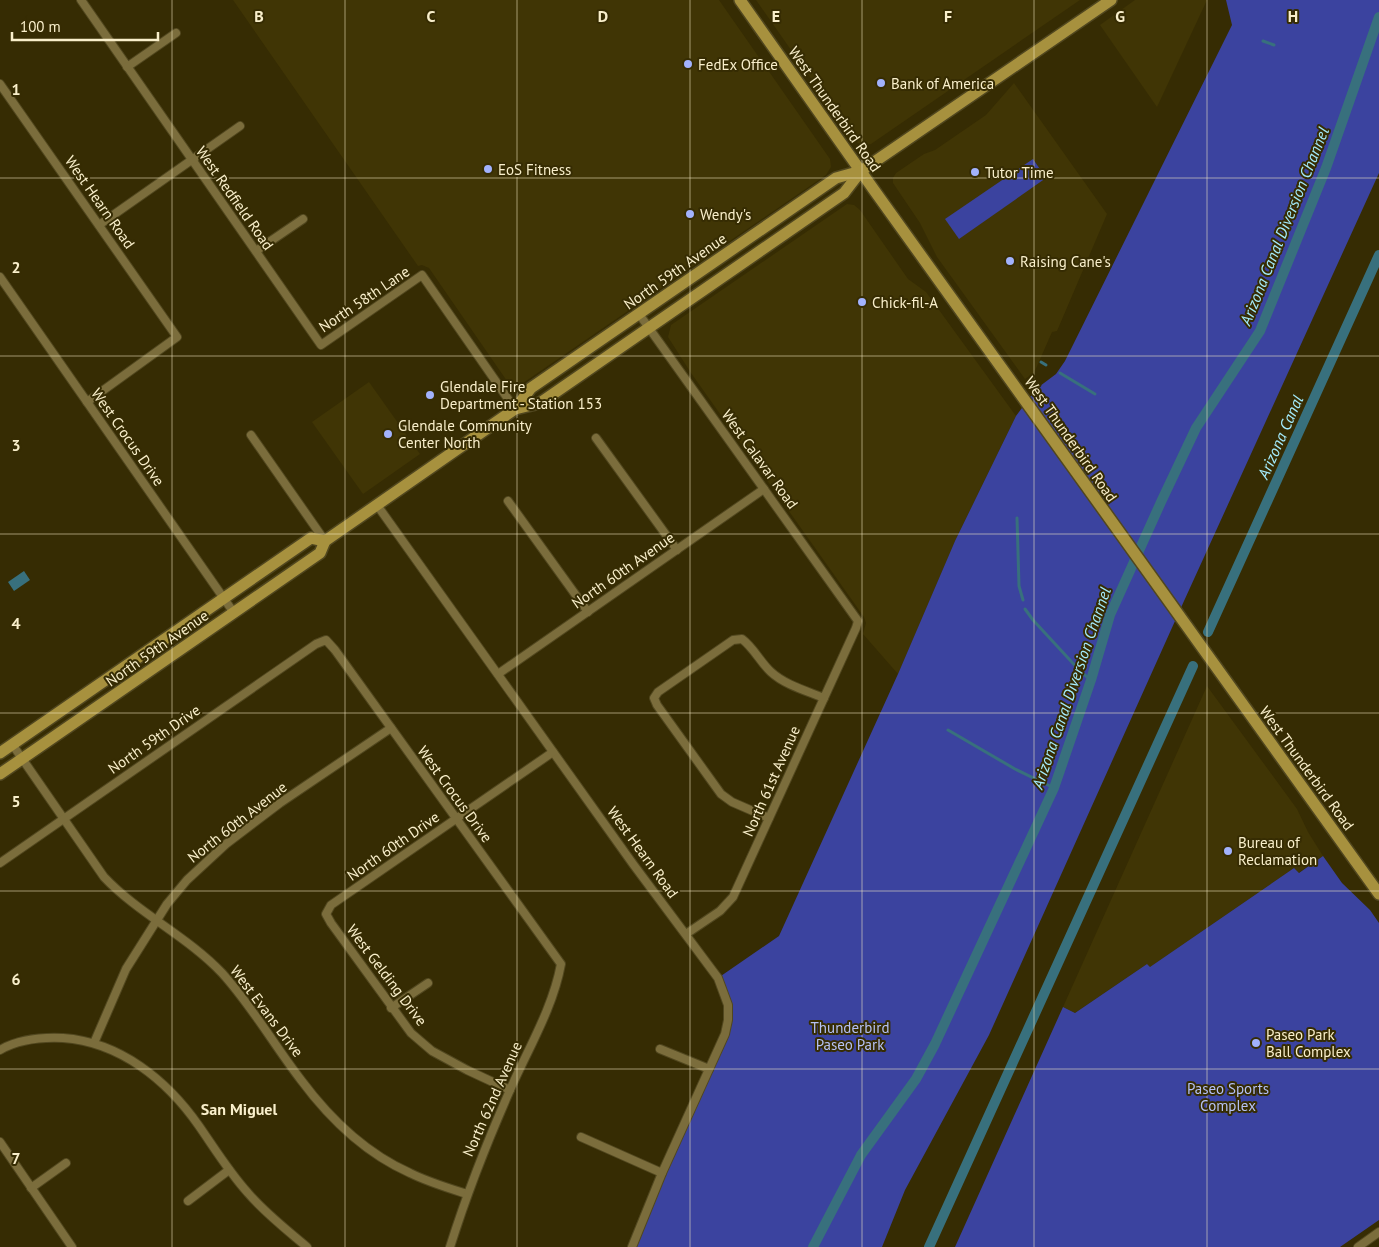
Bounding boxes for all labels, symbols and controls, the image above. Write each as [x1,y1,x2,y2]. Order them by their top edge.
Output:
text: B [254,6,264,26]
text: C [427,6,436,26]
text: D [598,6,608,26]
text: E [772,6,780,26]
text: F [944,6,952,26]
text: G [1115,6,1125,26]
text: H [1288,6,1298,26]
scale bar [12,10,159,42]
text: 100 m [20,17,61,36]
street label: West Thunderbird Road [784,43,886,175]
place label: FedEx Office [698,55,778,74]
marker: FedEx Office [682,58,694,70]
place label: Bank of America [891,74,994,93]
marker: Bank of America [875,77,887,89]
text: 1 [11,79,21,99]
water label: Arizona Canal Diversion Channel [1235,123,1333,329]
street label: West Redfield Road [192,142,278,254]
street label: West Hearn Road [61,152,139,252]
place label: EoS Fitness [498,160,571,179]
marker: EoS Fitness [482,163,494,175]
place label: Tutor Time [985,163,1054,182]
marker: Tutor Time [969,166,981,178]
place label: Wendy's [700,205,751,224]
marker: Wendy's [684,208,696,220]
street label: North 59th Avenue [620,229,730,313]
place label: Raising Cane's [1020,252,1111,271]
marker: Raising Cane's [1004,255,1016,267]
text: 2 [11,257,21,277]
street label: North 58th Lane [315,262,413,336]
place label: Chick-fil-A [872,293,938,312]
marker: Chick-fil-A [856,296,868,308]
street label: West Thunderbird Road [1020,373,1122,505]
place label: Glendale Fire Department - Station 153 [440,377,602,413]
street label: West Crocus Drive [87,384,169,490]
marker: Glendale Fire Department - Station 153 [424,389,436,401]
water label: Arizona Canal [1252,391,1308,483]
street label: West Calavar Road [718,406,802,512]
place label: Glendale Community Center North [398,416,532,452]
marker: Glendale Community Center North [382,428,394,440]
text: 3 [11,435,21,455]
street label: North 60th Avenue [568,528,678,612]
water label: Arizona Canal Diversion Channel [1027,584,1115,792]
street label: North 59th Avenue [102,606,212,690]
text: 4 [11,613,21,633]
street label: North 59th Drive [104,700,204,778]
street label: West Thunderbird Road [1256,702,1358,834]
street label: North 61st Avenue [738,723,804,839]
street label: West Crocus Drive [413,742,497,846]
street label: North 60th Avenue [183,777,291,867]
text: 5 [11,791,21,811]
street label: West Hearn Road [603,802,683,902]
street label: North 60th Drive [343,807,443,885]
place label: Bureau of Reclamation [1238,833,1317,869]
marker: Bureau of Reclamation [1222,845,1234,857]
street label: West Gelding Drive [343,921,431,1029]
street label: West Evans Drive [226,961,308,1061]
text: 6 [11,969,21,989]
park label: Thunderbird Paseo Park [811,1018,889,1054]
place label: Paseo Park Ball Complex [1266,1025,1351,1061]
marker: Paseo Park Ball Complex [1250,1037,1262,1049]
street label: North 62nd Avenue [458,1039,526,1159]
park label: Paseo Sports Complex [1187,1079,1269,1115]
district label: San Miguel [201,1099,277,1119]
text: 7 [11,1148,21,1168]

